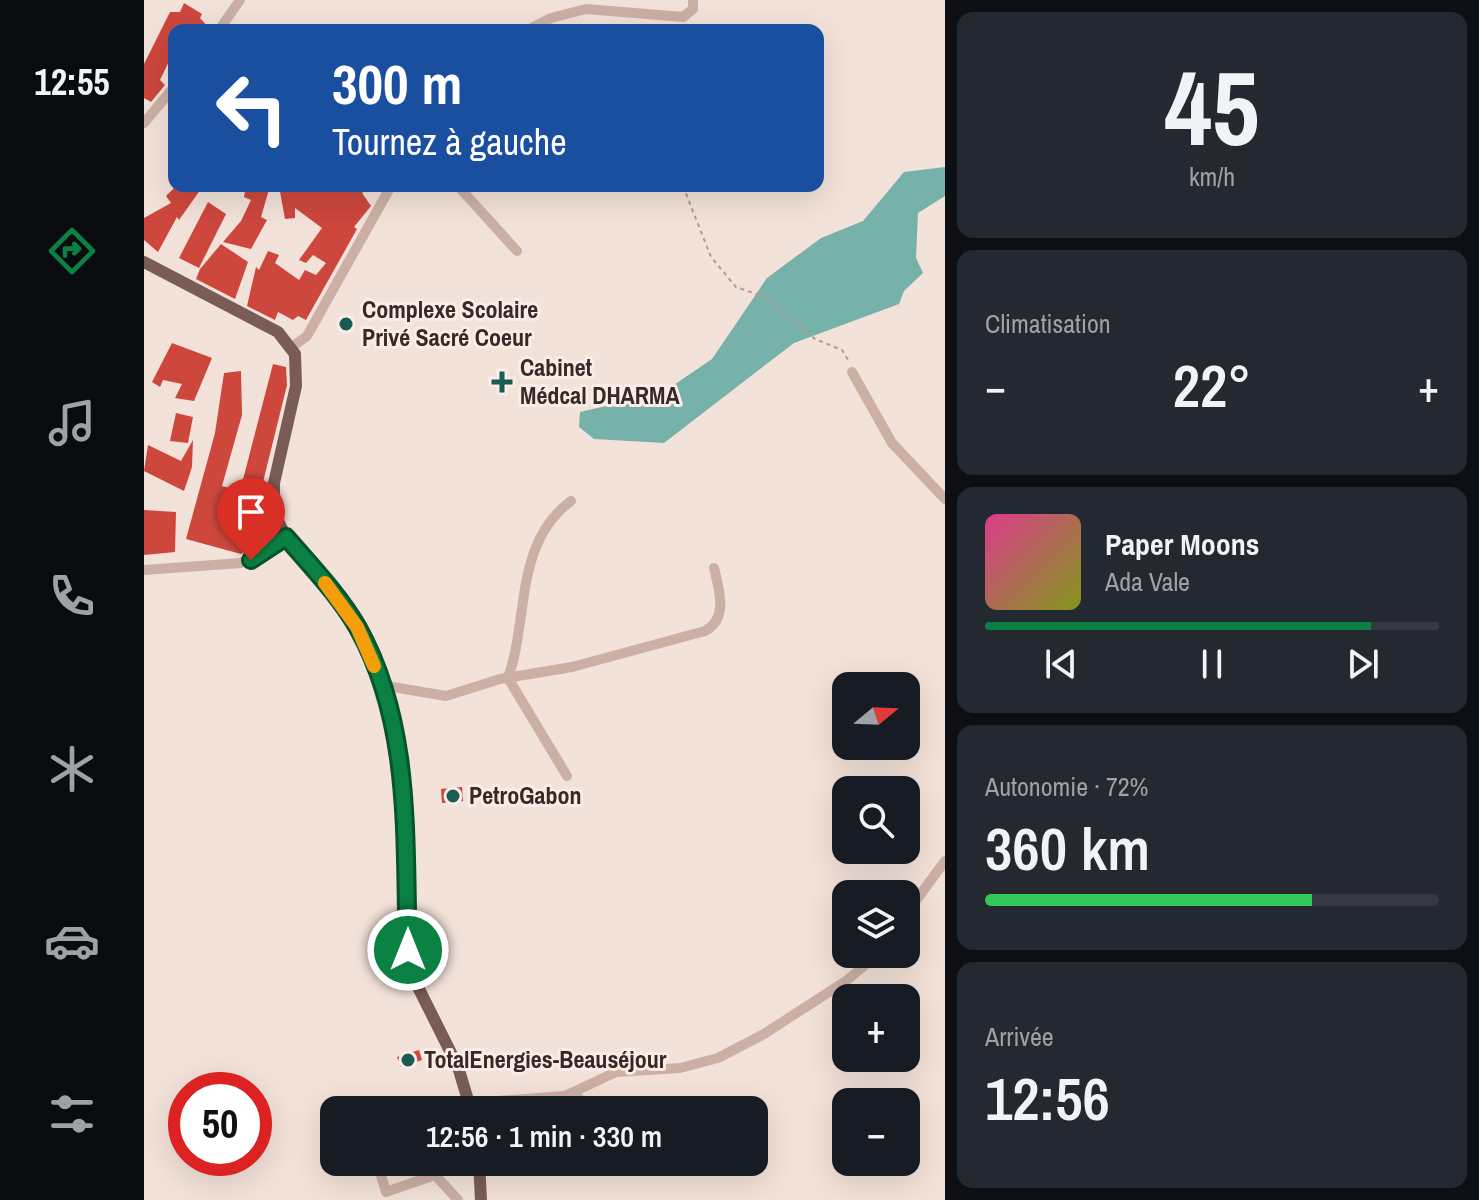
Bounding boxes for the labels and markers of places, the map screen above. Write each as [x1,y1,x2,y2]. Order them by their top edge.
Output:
place label: Complexe Scolaire Privé Sacré Coeur [362,293,538,353]
marker: Complexe Scolaire Privé Sacré Coeur [337,315,355,333]
place label: Cabinet Médcal DHARMA [520,351,680,411]
marker: Cabinet Médcal DHARMA [491,371,513,393]
pin [217,478,285,560]
place label: PetroGabon [469,779,582,811]
marker: PetroGabon [444,787,462,805]
place label: TotalEnergies-Beauséjour [424,1043,667,1075]
marker: TotalEnergies-Beauséjour [399,1051,417,1069]

